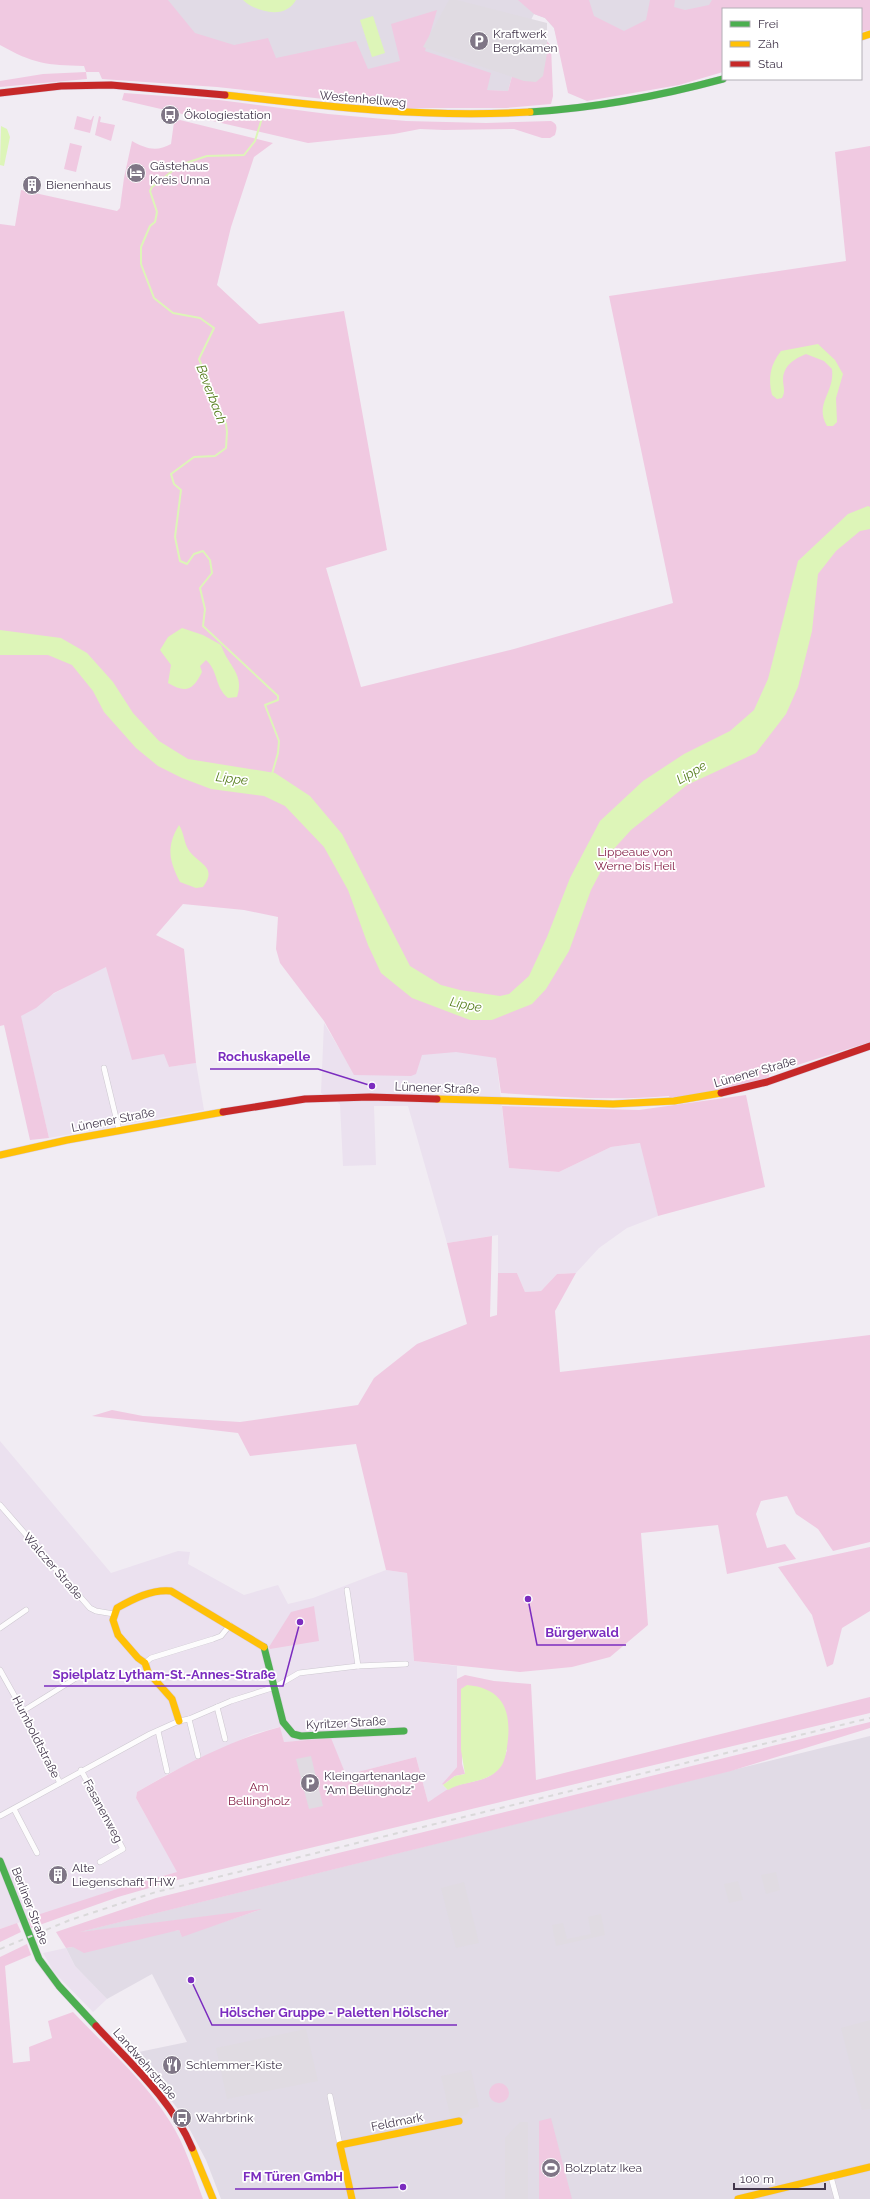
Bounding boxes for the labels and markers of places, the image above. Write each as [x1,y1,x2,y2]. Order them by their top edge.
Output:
place label: Kraftwerk Bergkamen [493,27,557,55]
parking icon: Kraftwerk Bergkamen [468,30,490,52]
bus stop icon: Ökologiestation [159,104,181,126]
place label: Ökologiestation [184,108,271,122]
place label: Gästehaus Kreis Unna [150,159,210,187]
hotel icon: Gästehaus Kreis Unna [125,162,147,184]
building icon: Bienenhaus [21,174,43,196]
place label: Bienenhaus [46,178,111,192]
callout: Rochuskapelle [210,1044,318,1069]
callout: Bürgerwald [537,1620,626,1645]
callout: Spielplatz Lytham-St.-Annes-Straße [44,1661,283,1686]
place label: Kleingartenanlage "Am Bellingholz" [324,1769,426,1797]
parking icon: Kleingartenanlage "Am Bellingholz" [299,1772,321,1794]
place label: Alte Liegenschaft THW [72,1861,176,1889]
building icon: Alte Liegenschaft THW [47,1864,69,1886]
callout: Hölscher Gruppe - Paletten Hölscher [212,2000,457,2025]
restaurant icon: Schlemmer-Kiste [161,2054,183,2076]
place label: Schlemmer-Kiste [186,2058,282,2072]
bus stop icon: Wahrbrink [171,2107,193,2129]
place label: Wahrbrink [196,2111,254,2125]
sports icon: Bolzplatz Ikea [540,2157,562,2179]
place label: Bolzplatz Ikea [565,2161,642,2175]
callout: FM Türen GmbH [235,2164,351,2189]

